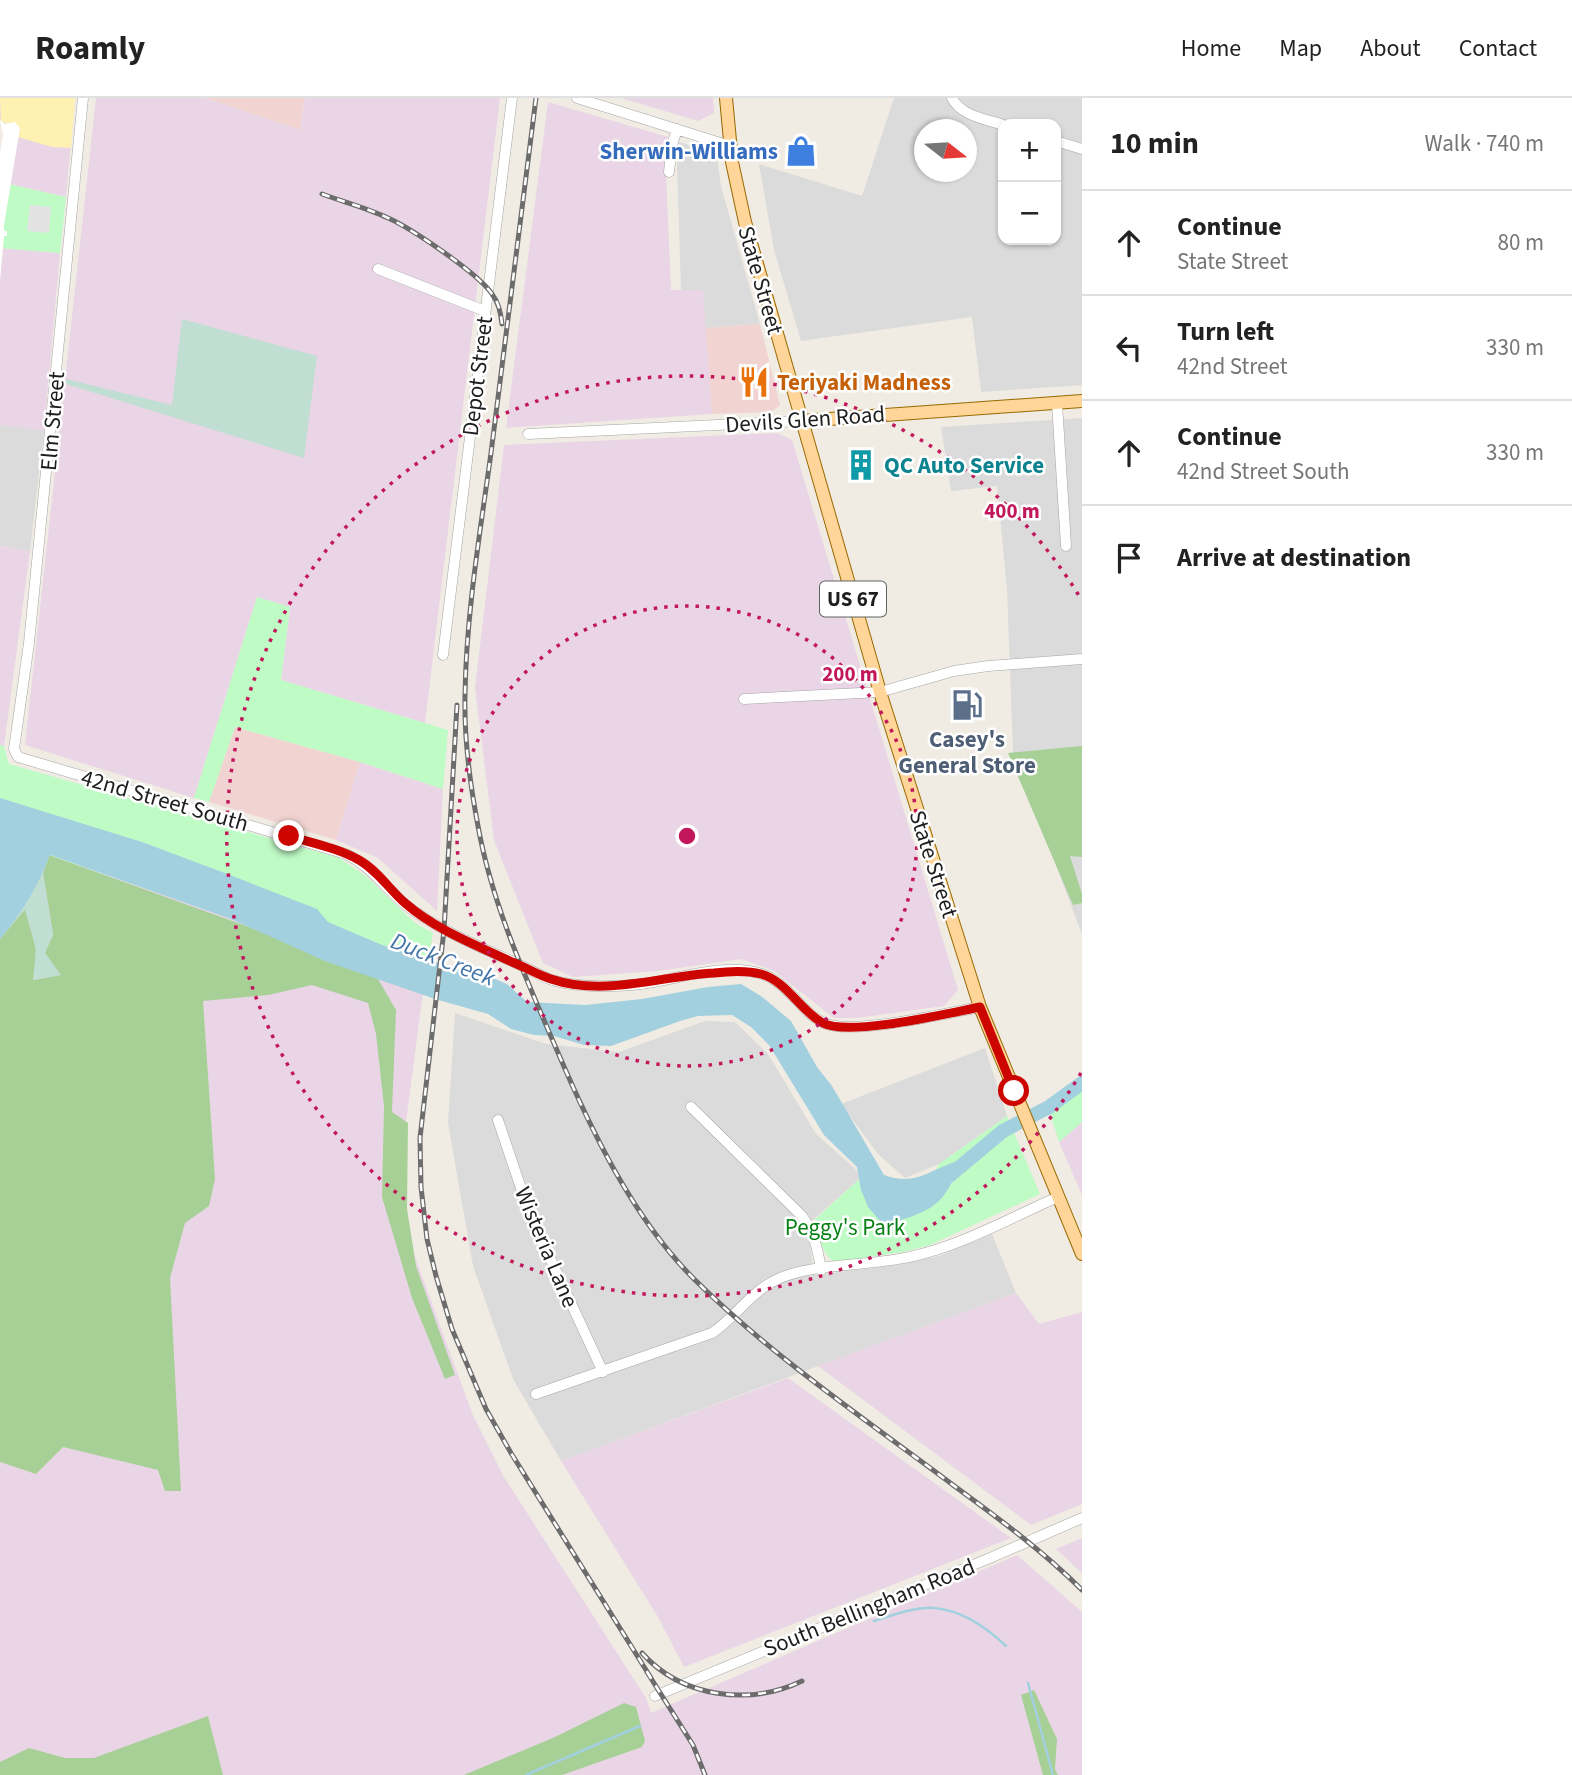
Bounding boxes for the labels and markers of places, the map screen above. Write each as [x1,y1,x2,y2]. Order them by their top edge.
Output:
shop icon: Sherwin-Williams [784,134,818,168]
place label: Sherwin-Williams [600,135,778,168]
restaurant icon: Teriyaki Madness [737,365,771,399]
place label: Teriyaki Madness [777,366,951,399]
building icon: QC Auto Service [844,448,878,482]
place label: QC Auto Service [884,449,1044,482]
fuel station icon: Casey's General Store [950,688,984,722]
place label: Casey's General Store [898,723,1036,782]
centre of rings [675,824,699,848]

